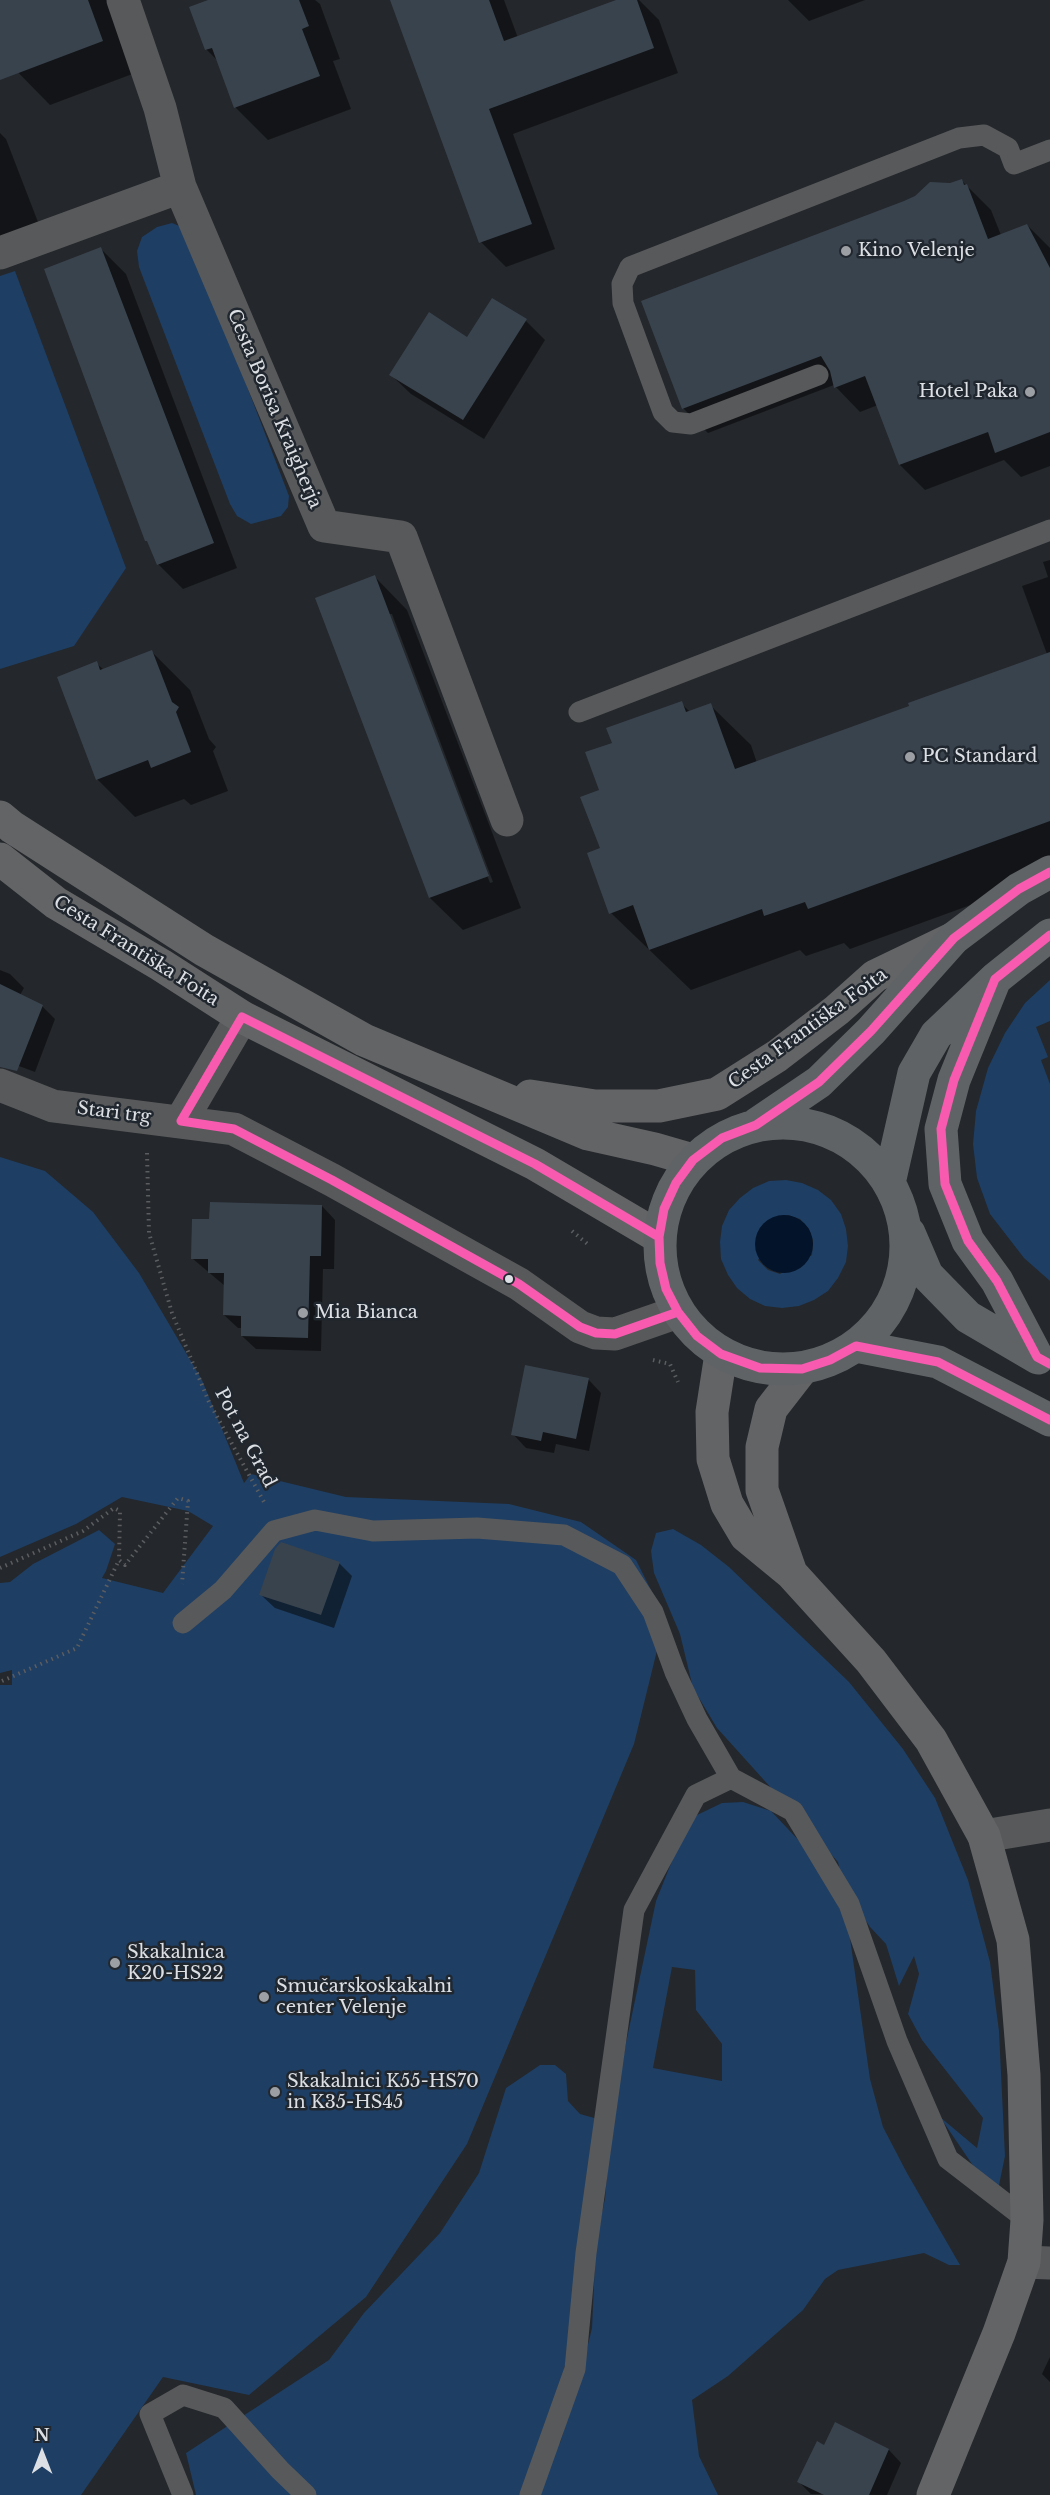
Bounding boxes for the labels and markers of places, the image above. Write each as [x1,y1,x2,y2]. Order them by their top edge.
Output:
place label: Kino Velenje [858,240,975,262]
marker: Kino Velenje [839,244,853,258]
place label: Hotel Paka [919,381,1018,403]
marker: Hotel Paka [1023,385,1037,399]
place label: PC Standard [922,746,1037,768]
marker: PC Standard [903,750,917,764]
unlabelled marker [503,1273,515,1285]
place label: Mia Bianca [315,1302,418,1324]
marker: Mia Bianca [296,1306,310,1320]
place label: Skakalnica K20-HS22 [127,1942,225,1984]
marker: Skakalnica K20-HS22 [108,1956,122,1970]
place label: Smučarskoskakalni center Velenje [276,1976,452,2018]
marker: Smučarskoskakalni center Velenje [257,1990,271,2004]
place label: Skakalnici K55-HS70 in K35-HS45 [287,2071,479,2114]
marker: Skakalnici K55-HS70 in K35-HS45 [268,2085,282,2099]

